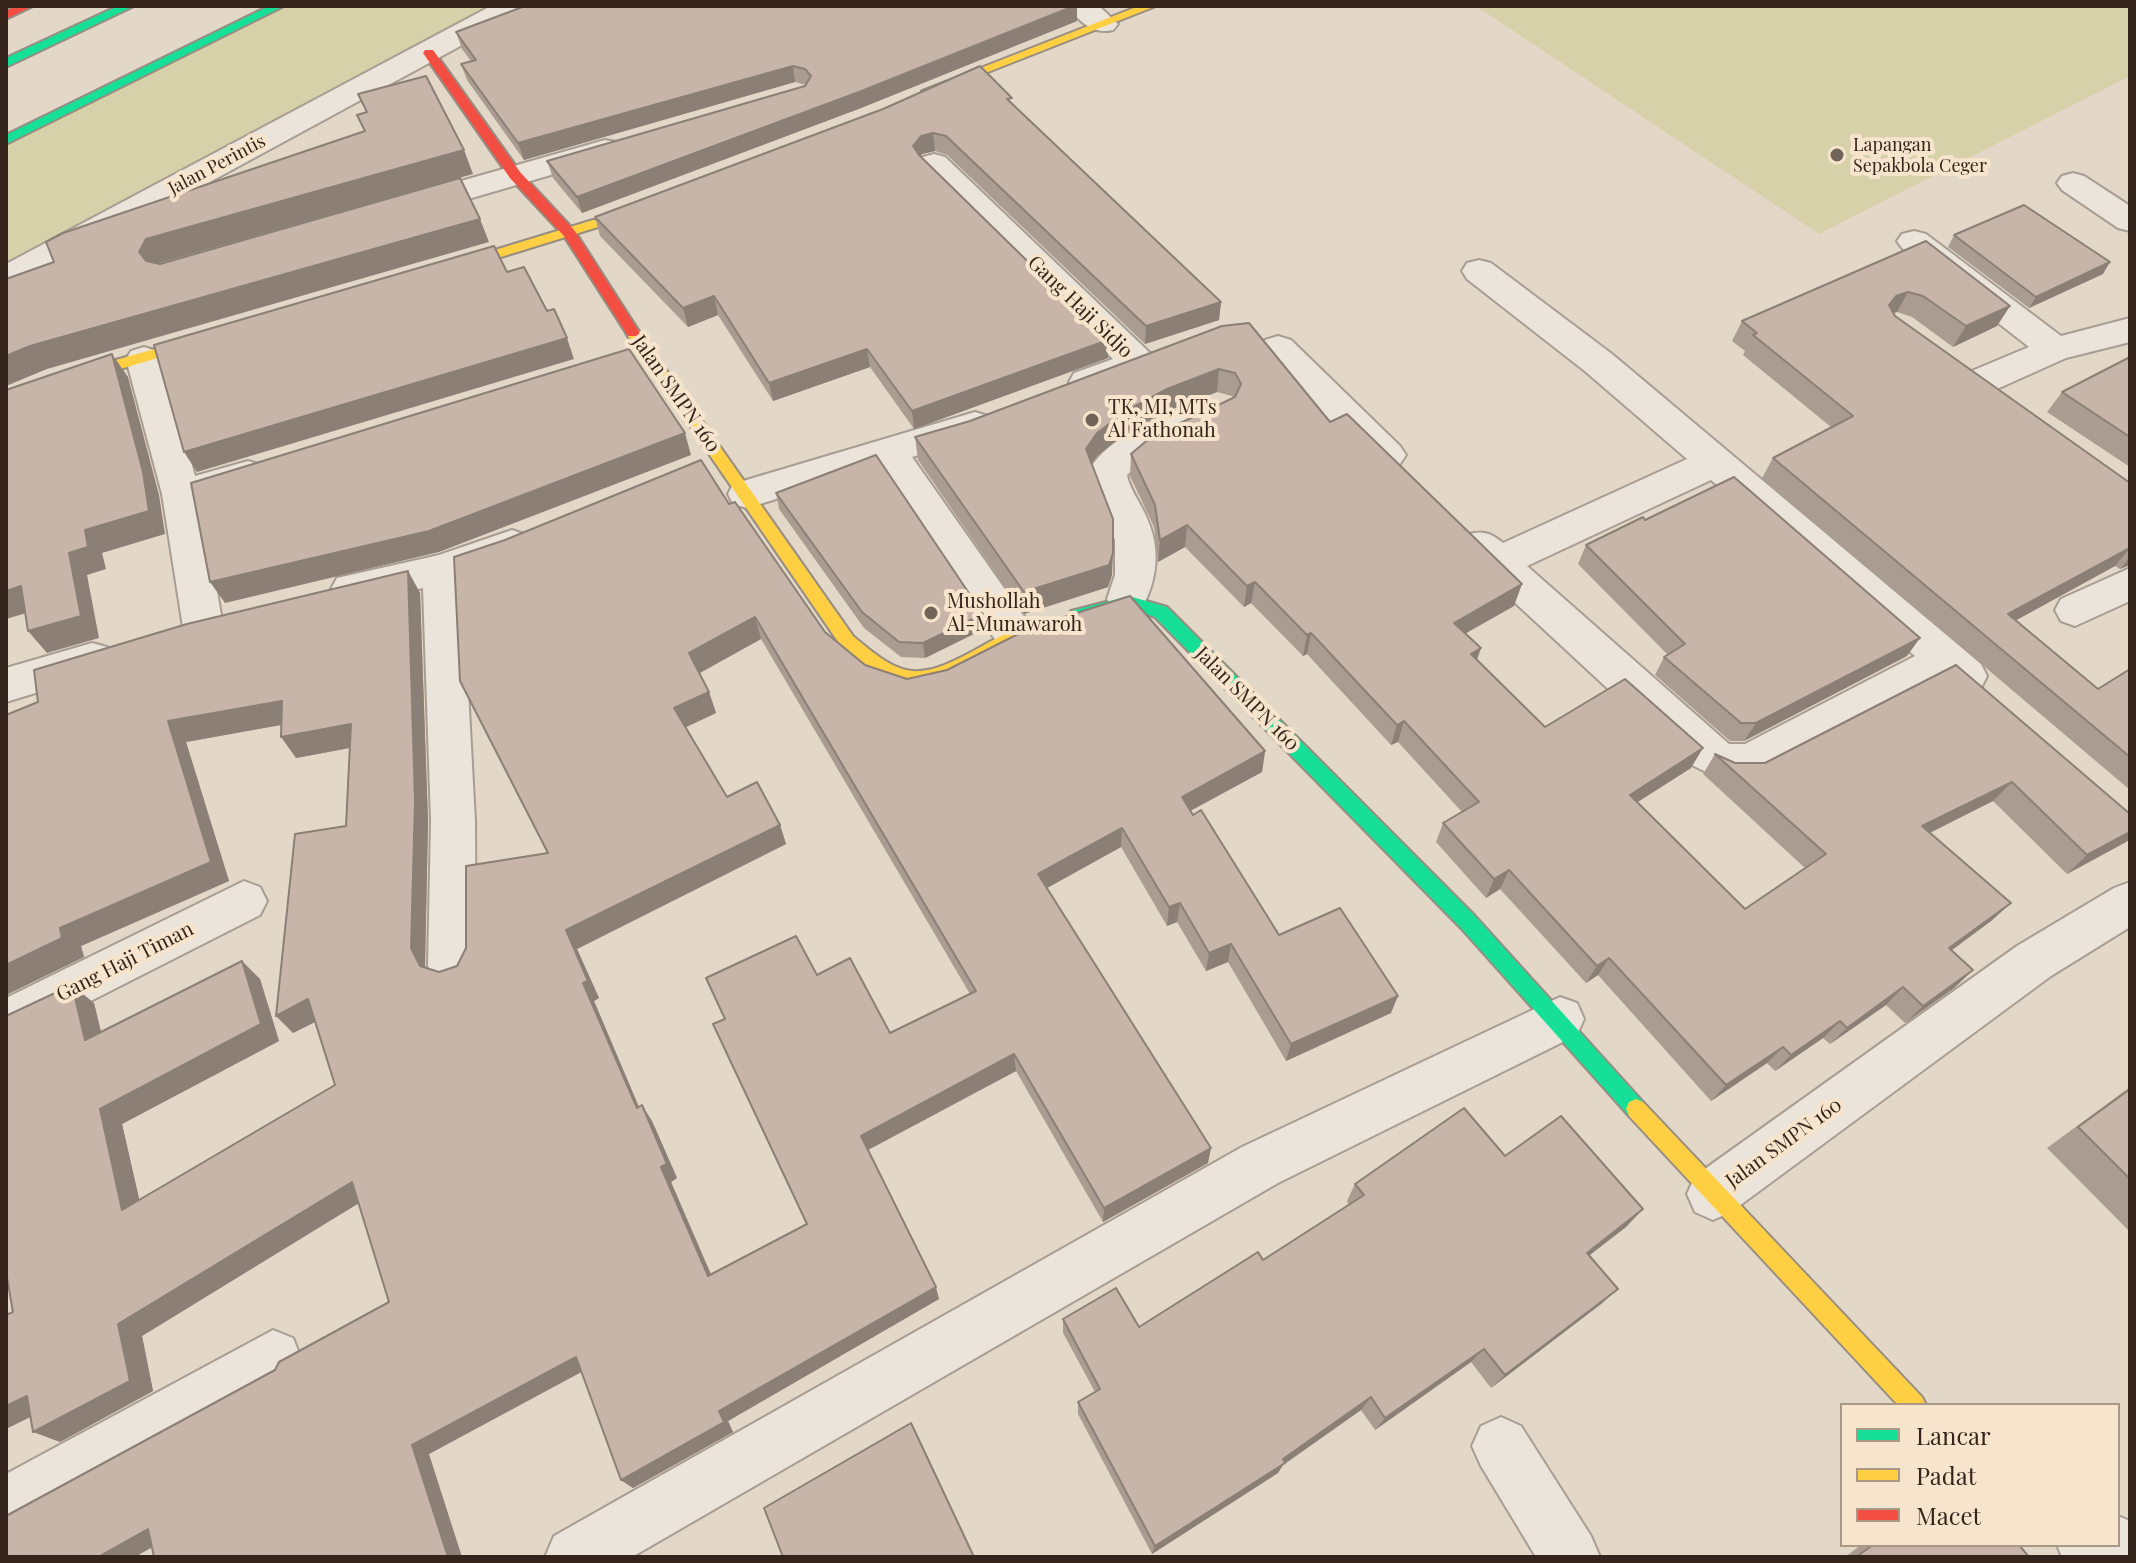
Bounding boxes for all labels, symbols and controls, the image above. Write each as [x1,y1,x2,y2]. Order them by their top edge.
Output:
street label: Jalan Perintis [165,130,269,200]
place label: Lapangan Sepakbola Ceger [1853,134,1987,176]
marker: Lapangan Sepakbola Ceger [1828,146,1846,164]
street label: Gang Haji Sidjo [1022,251,1138,363]
street label: Jalan SMPN 160 [627,331,725,457]
place label: TK, MI, MTs Al Fathonah [1108,396,1217,443]
marker: TK, MI, MTs Al Fathonah [1083,411,1101,429]
place label: Mushollah Al-Munawaroh [947,590,1082,637]
marker: Mushollah Al-Munawaroh [922,604,940,622]
street label: Jalan SMPN 160 [1190,642,1304,756]
street label: Gang Haji Timan [53,917,197,1007]
street label: Jalan SMPN 160 [1721,1093,1847,1193]
legend [1840,1403,2120,1547]
text: Lancar [1916,1419,1991,1451]
text: Padat [1916,1459,1976,1491]
text: Macet [1916,1499,1981,1531]

